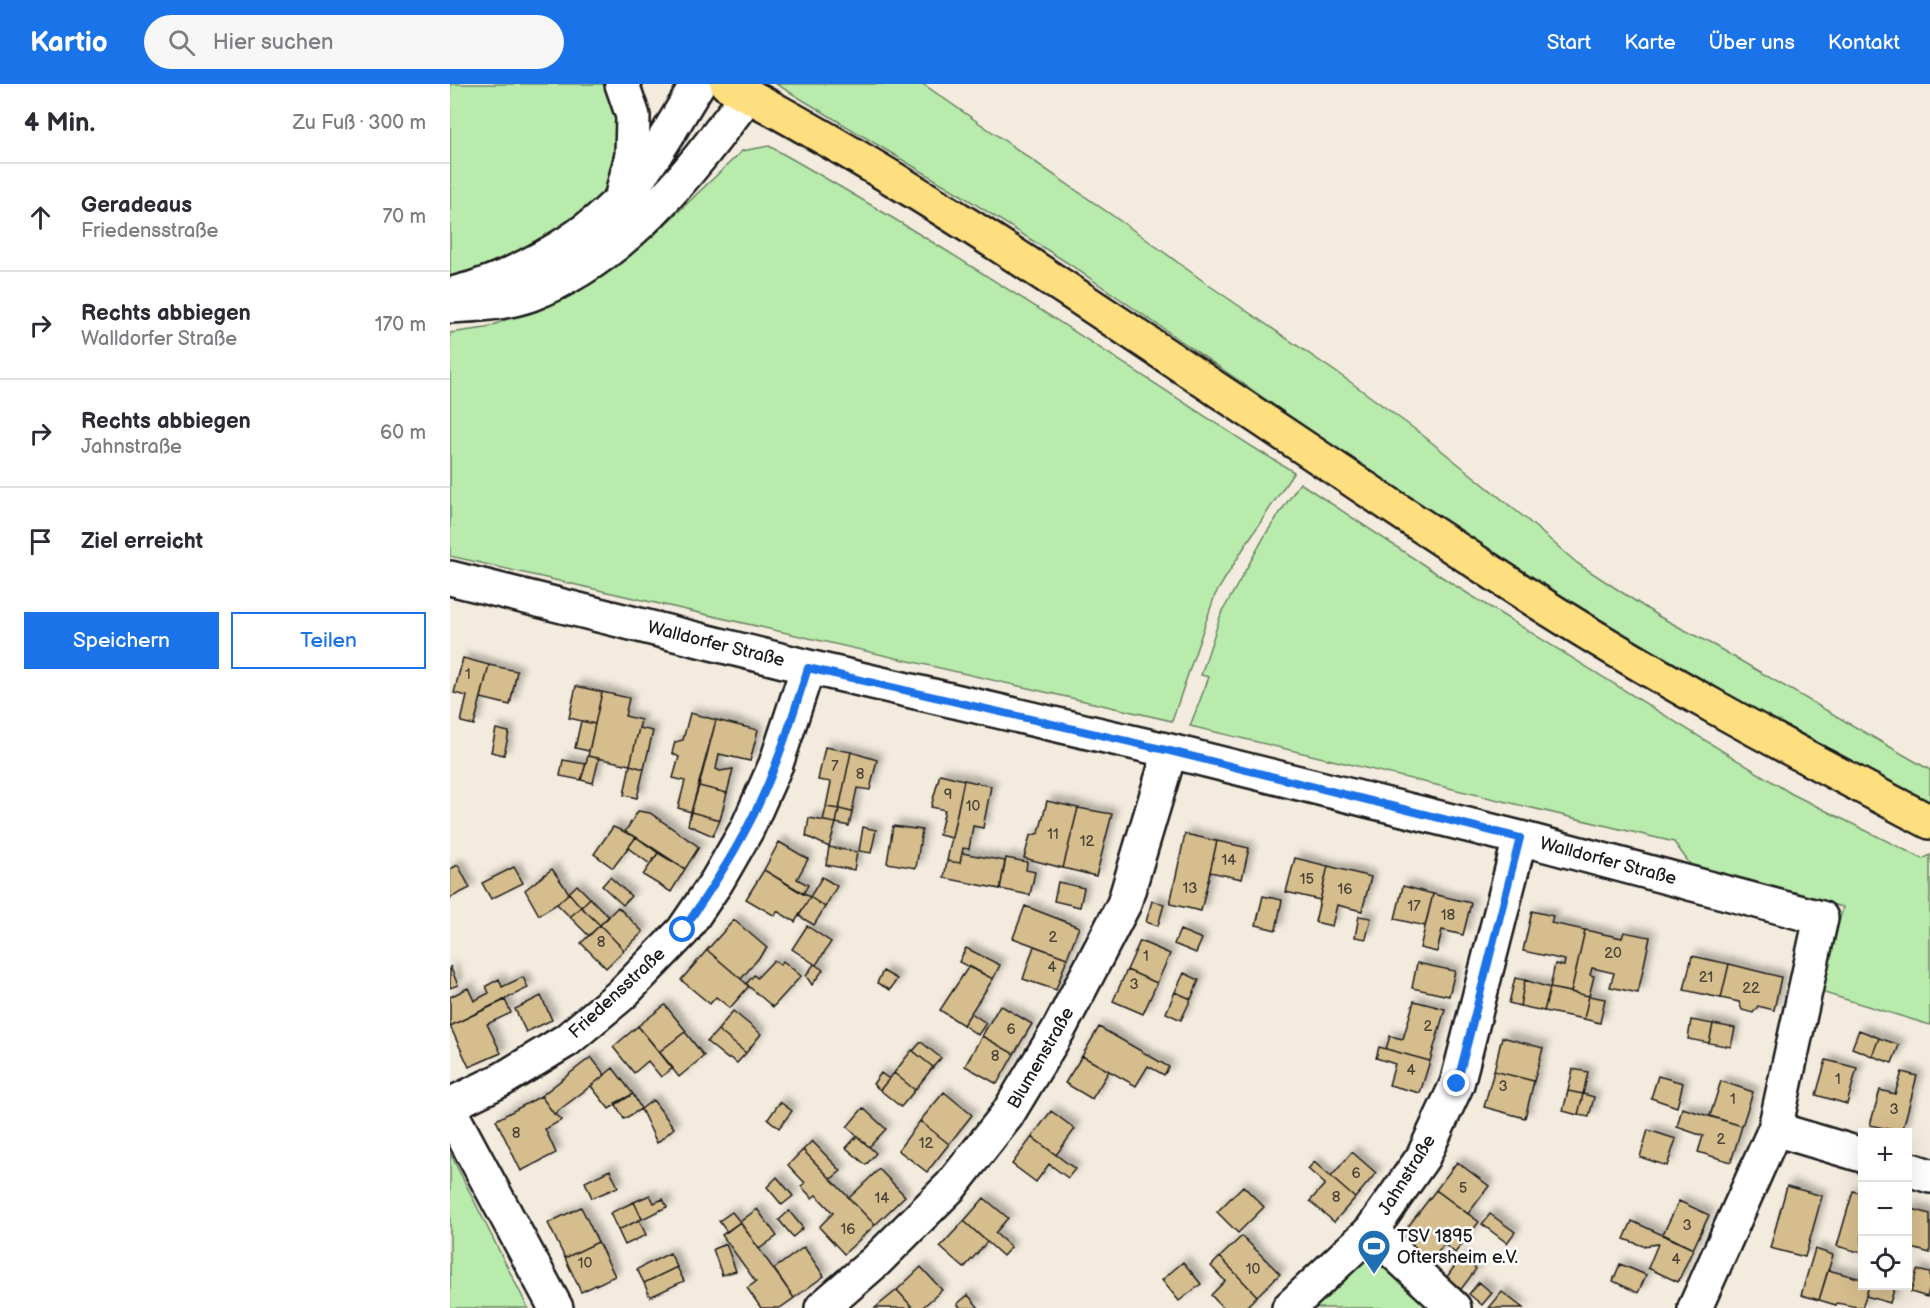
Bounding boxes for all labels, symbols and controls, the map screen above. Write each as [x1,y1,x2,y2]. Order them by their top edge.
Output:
search box [144,15,564,69]
text: Kartio [30,26,108,59]
icon: search [165,26,198,59]
text: Hier suchen [213,29,333,56]
text: Start [1547,30,1591,55]
text: Karte [1624,30,1676,55]
text: Über uns [1709,30,1795,55]
text: Kontakt [1828,30,1900,55]
text: 4 Min. [24,108,95,139]
text: Zu Fuß · 300 m [293,111,426,135]
text: Geradeaus [81,192,192,219]
icon: ahead [24,201,57,234]
text: 70 m [382,205,426,229]
text: Friedensstraße [81,219,218,243]
text: Rechts abbiegen [81,300,251,327]
icon: right [24,309,57,342]
text: 170 m [375,313,426,337]
text: Walldorfer Straße [81,327,237,351]
text: Rechts abbiegen [81,408,251,435]
icon: right [24,417,57,450]
text: 60 m [380,421,426,445]
text: Jahnstraße [81,435,182,459]
icon: arrive [24,525,57,558]
text: Ziel erreicht [81,528,203,555]
button: Speichern [24,612,219,669]
button: Teilen [231,612,426,669]
street label: Walldorfer Straße [645,617,787,671]
house number: 1 [465,665,471,684]
house number: 7 [831,757,839,776]
house number: 8 [856,765,865,784]
house number: 9 [944,785,952,804]
house number: 10 [966,797,980,816]
house number: 11 [1047,825,1059,844]
house number: 12 [1080,832,1094,851]
street label: Walldorfer Straße [1537,833,1679,889]
house number: 14 [1222,851,1236,870]
house number: 15 [1300,870,1314,889]
house number: 13 [1182,879,1198,898]
house number: 16 [1338,880,1352,899]
house number: 17 [1407,897,1421,916]
house number: 18 [1441,906,1456,925]
route start [669,916,695,942]
house number: 2 [1049,928,1058,947]
house number: 8 [597,933,606,952]
street label: Friedensstraße [565,943,670,1043]
house number: 20 [1604,944,1622,963]
house number: 1 [1143,947,1149,966]
house number: 4 [1047,958,1057,977]
house number: 21 [1699,968,1713,987]
house number: 3 [1129,975,1139,994]
house number: 22 [1742,979,1760,998]
street label: Blumenstraße [1004,1003,1079,1112]
house number: 2 [1424,1017,1433,1036]
house number: 6 [1006,1020,1016,1039]
house number: 8 [991,1047,1000,1066]
house number: 4 [1406,1061,1416,1080]
route end [1443,1070,1469,1096]
house number: 1 [1835,1070,1841,1089]
house number: 3 [1498,1077,1508,1096]
house number: 1 [1730,1090,1736,1109]
house number: 3 [1889,1100,1899,1119]
house number: 8 [512,1124,521,1143]
map controls [1858,1128,1912,1290]
button: + [1858,1128,1912,1182]
house number: 2 [1717,1130,1726,1149]
street label: Jahnstraße [1374,1131,1440,1219]
house number: 12 [919,1134,933,1153]
house number: 6 [1351,1164,1361,1183]
house number: 5 [1459,1179,1467,1198]
button: − [1858,1182,1912,1236]
house number: 8 [1332,1188,1341,1207]
house number: 14 [875,1189,889,1208]
house number: 3 [1682,1216,1692,1235]
house number: 16 [841,1220,855,1239]
place label: TSV 1895 Oftersheim e.V. [1397,1226,1518,1268]
sports icon: TSV 1895 Oftersheim e.V. [1356,1228,1392,1275]
button: locate [1858,1236,1912,1290]
house number: 4 [1671,1250,1681,1269]
house number: 10 [578,1254,592,1273]
house number: 10 [1246,1260,1260,1279]

